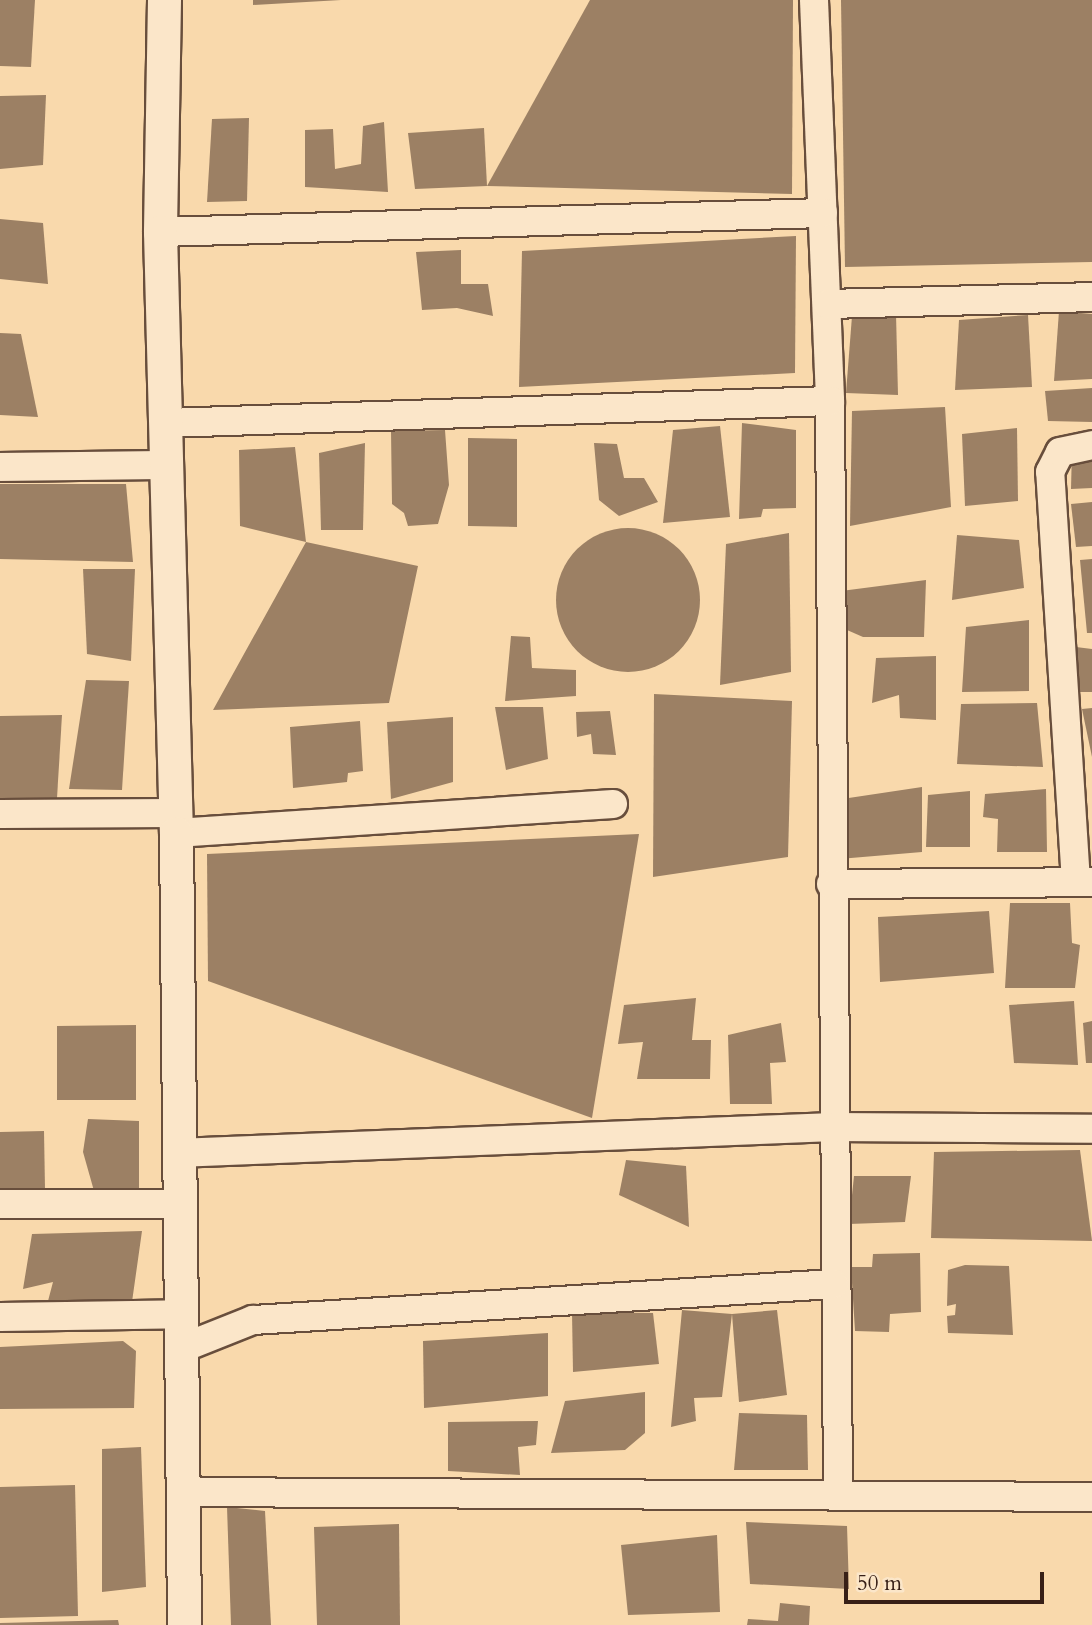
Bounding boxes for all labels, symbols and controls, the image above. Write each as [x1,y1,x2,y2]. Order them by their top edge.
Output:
scale bar [847,1558,1046,1602]
text: 50 m [857,1569,902,1598]

